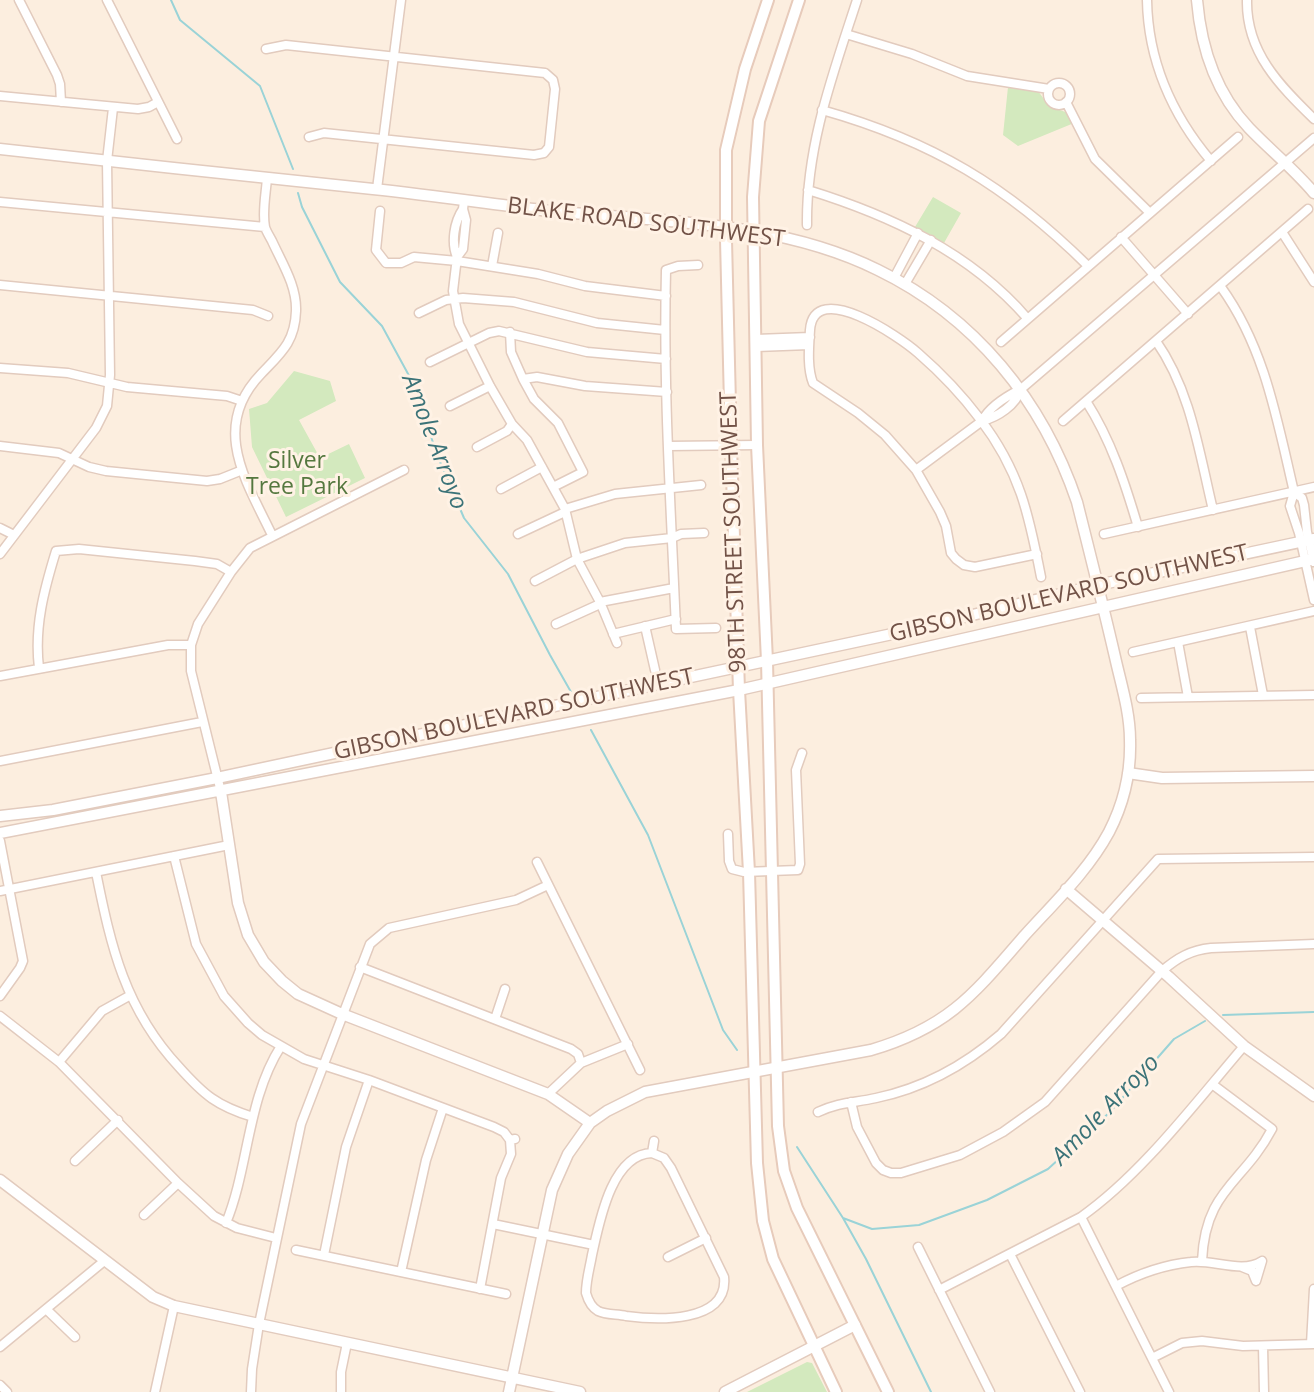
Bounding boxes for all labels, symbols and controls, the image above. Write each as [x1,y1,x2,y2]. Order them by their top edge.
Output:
street label: BLAKE ROAD SOUTHWEST [505,192,787,254]
water label: Amole Arroyo [395,370,473,514]
street label: 98TH STREET SOUTHWEST [715,391,753,673]
park label: Silver Tree Park [246,447,348,501]
street label: GIBSON BOULEVARD SOUTHWEST [887,539,1251,649]
street label: GIBSON BOULEVARD SOUTHWEST [331,663,697,767]
water label: Amole Arroyo [1046,1049,1166,1171]

